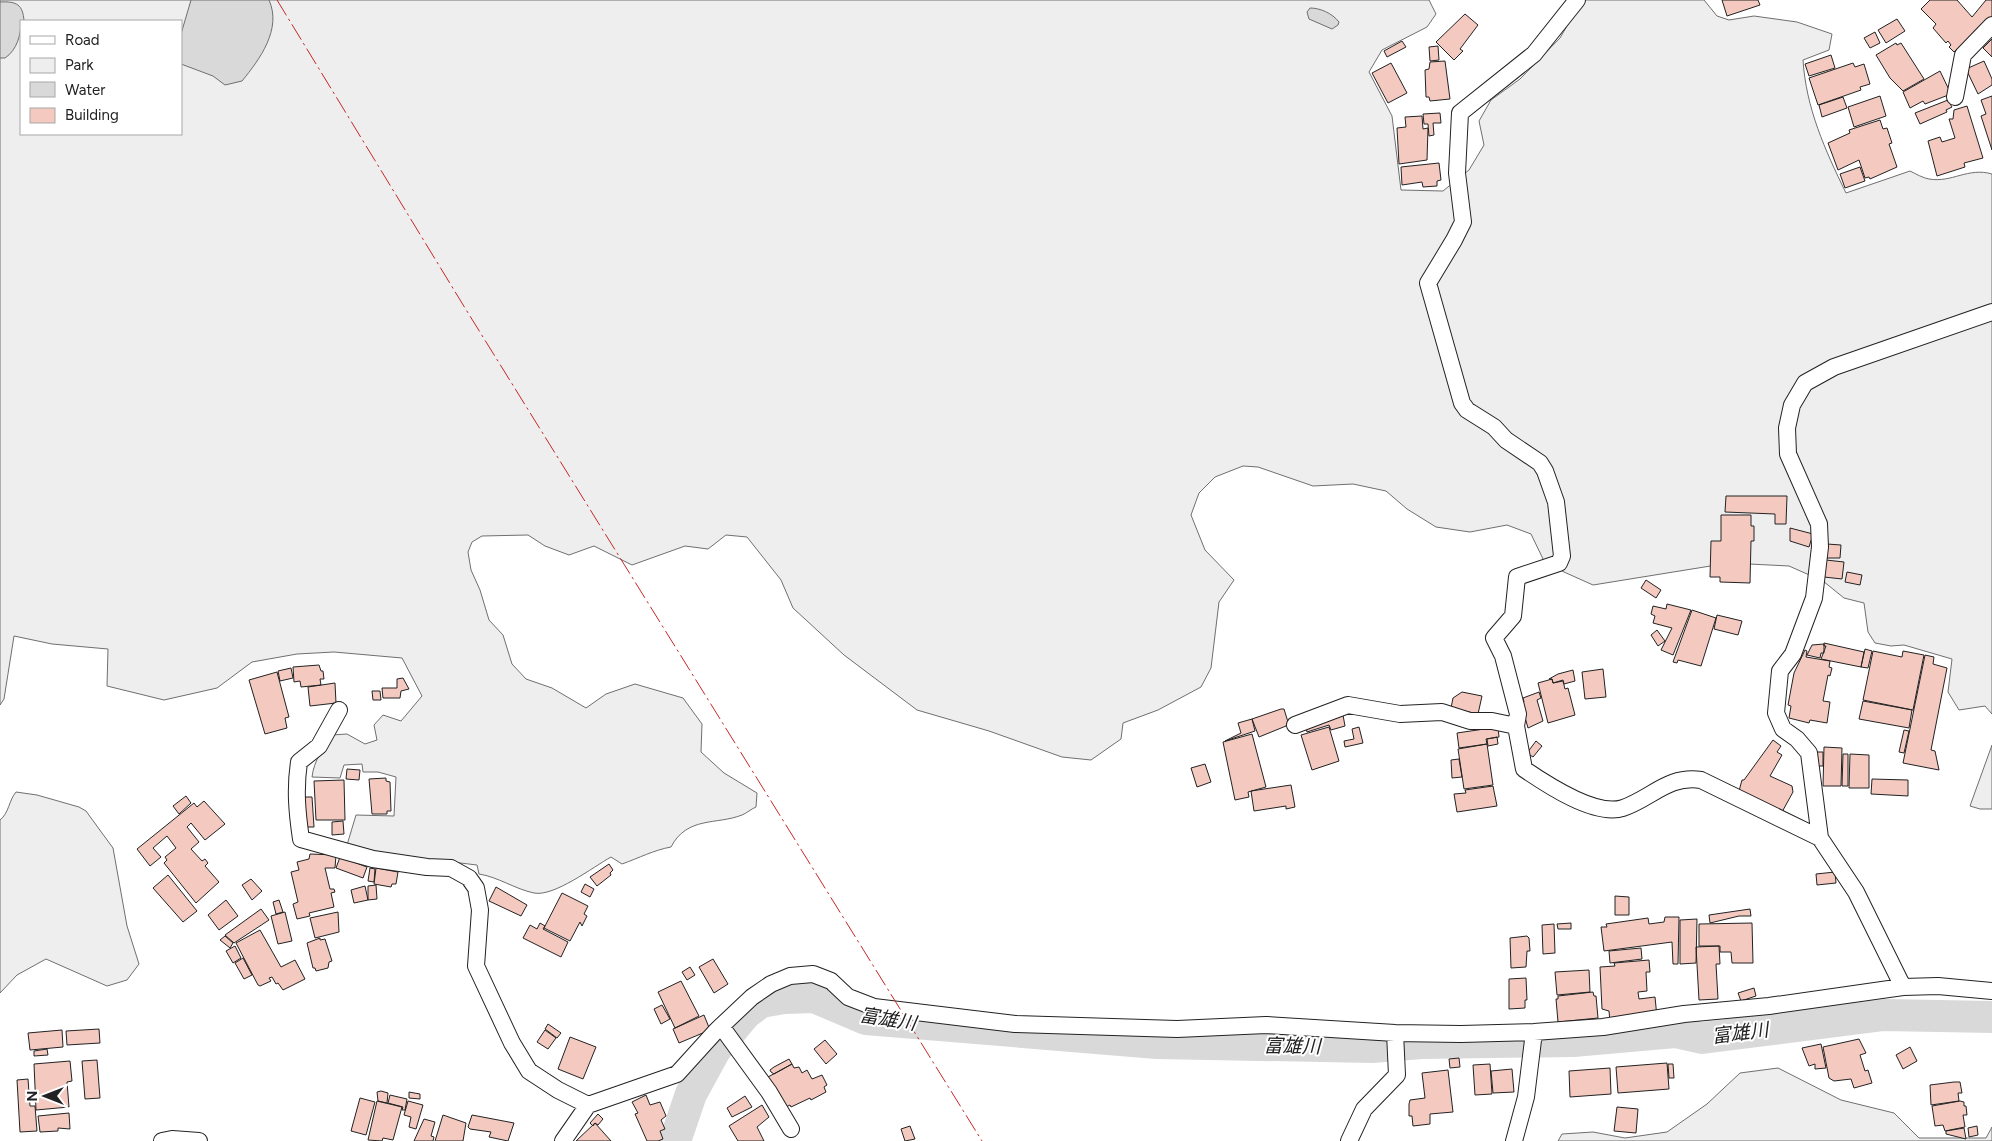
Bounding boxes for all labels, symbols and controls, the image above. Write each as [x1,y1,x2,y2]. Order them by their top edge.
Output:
legend [20,20,182,135]
text: Road [65,31,100,49]
text: Park [65,56,94,74]
text: Water [65,81,105,99]
text: Building [65,106,119,124]
water label: 富雄川 [858,1003,920,1035]
water label: 富雄川 [1710,1018,1772,1048]
water label: 富雄川 [1263,1034,1323,1058]
north arrow [20,1071,70,1121]
text: N [24,1091,41,1101]

